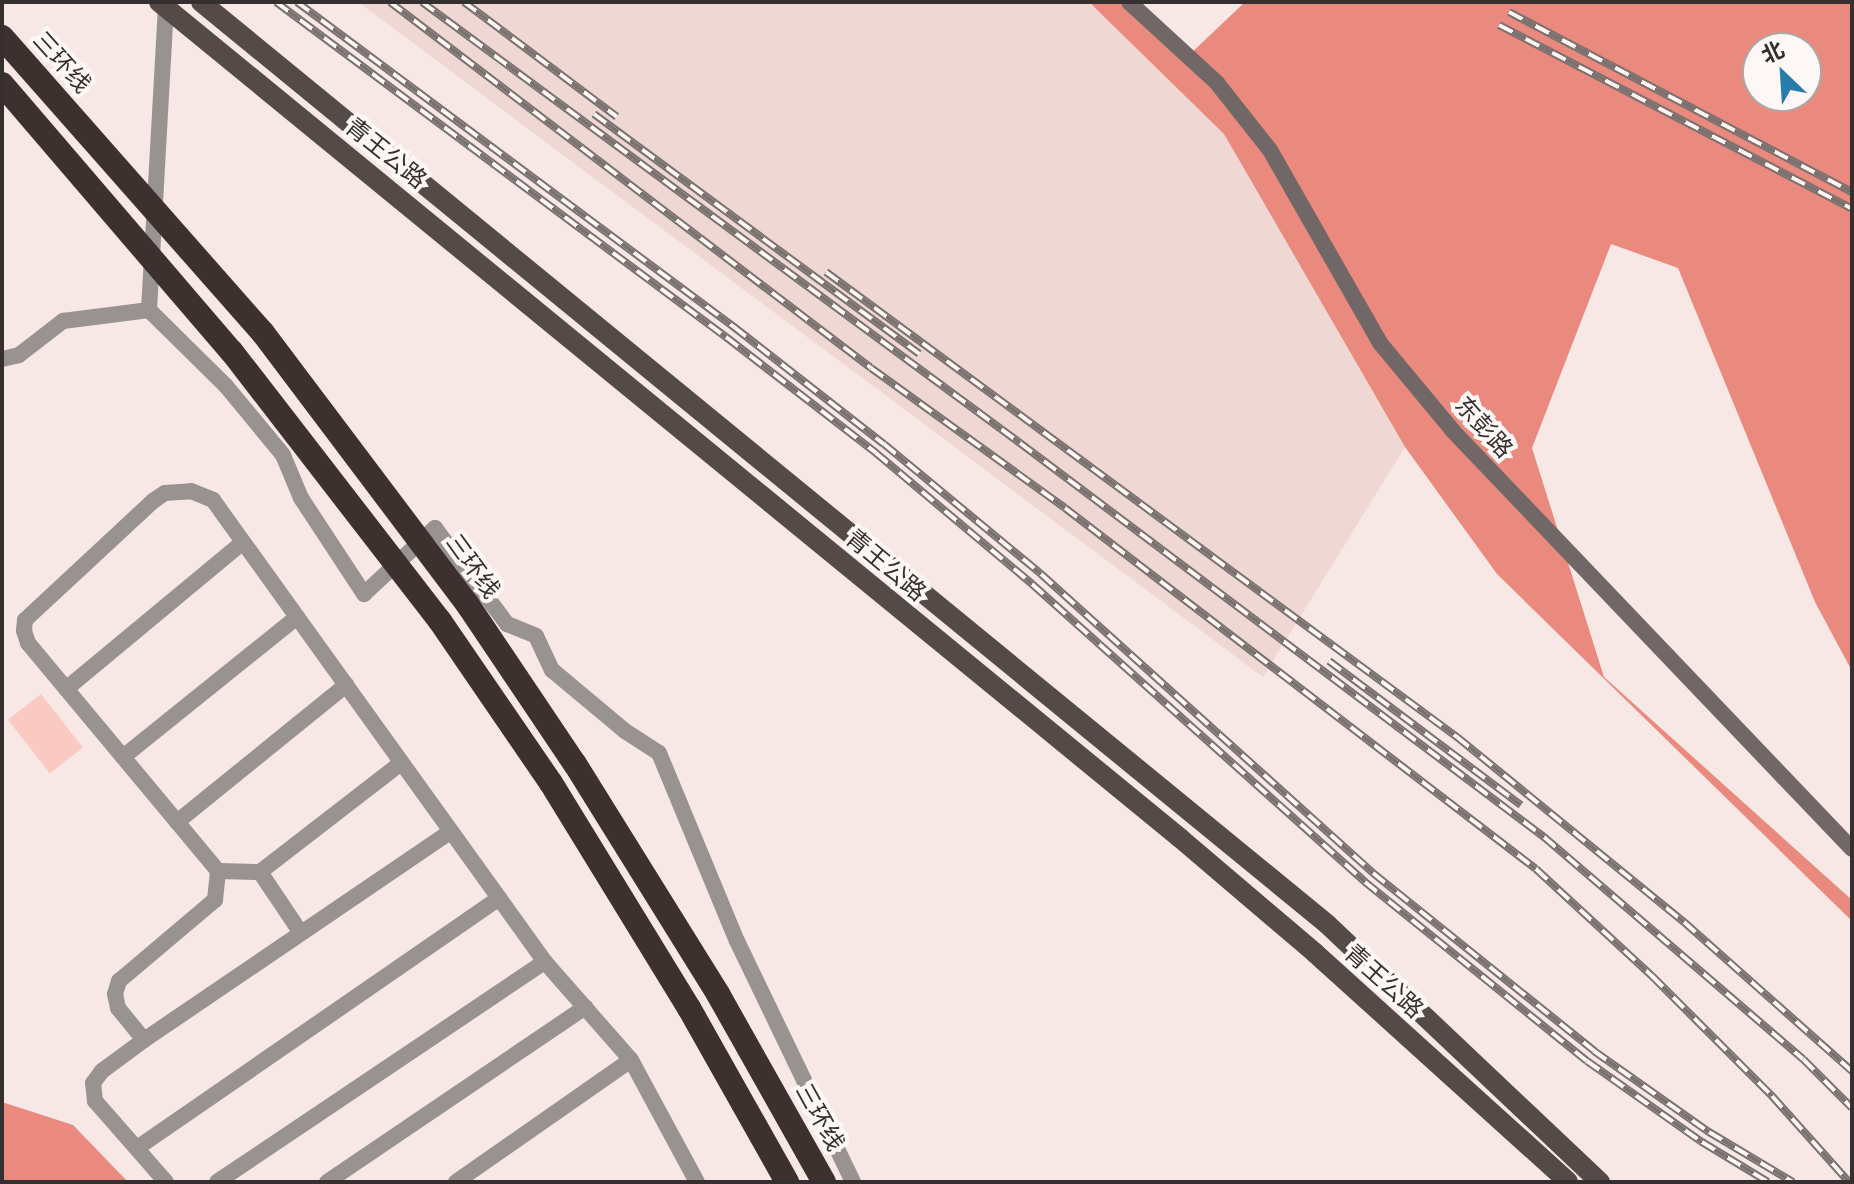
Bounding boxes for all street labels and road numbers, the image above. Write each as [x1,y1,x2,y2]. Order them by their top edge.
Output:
street label: 三环线 [27,26,97,98]
street label: 青王公路 [340,112,432,194]
street label: 东彭路 [1449,391,1519,463]
street label: 青王公路 [840,523,932,607]
street label: 三环线 [440,528,506,604]
street label: 青王公路 [1339,938,1429,1024]
street label: 三环线 [790,1079,850,1155]

